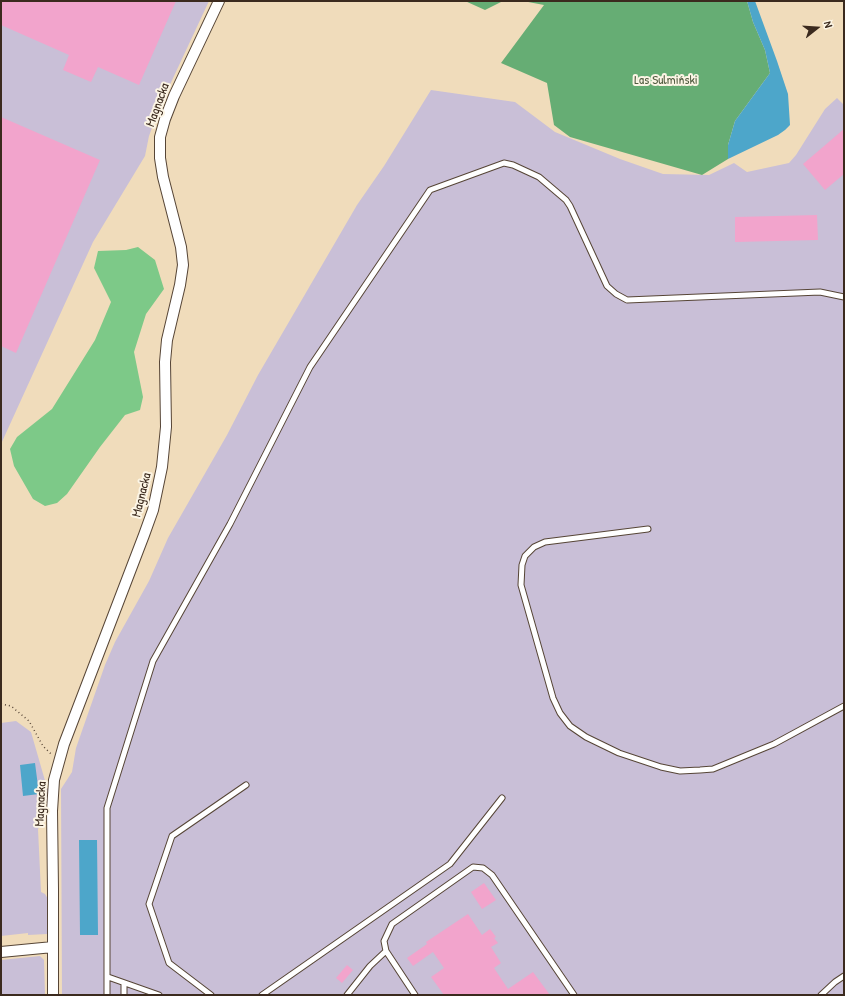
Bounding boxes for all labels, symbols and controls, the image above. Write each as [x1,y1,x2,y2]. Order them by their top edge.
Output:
north arrow [797,8,837,48]
text: N [821,20,836,29]
park label: Las Sulmiński [634,73,698,89]
street label: Magnacka [143,81,173,129]
street label: Magnacka [129,471,155,519]
street label: Magnacka [32,781,50,827]

